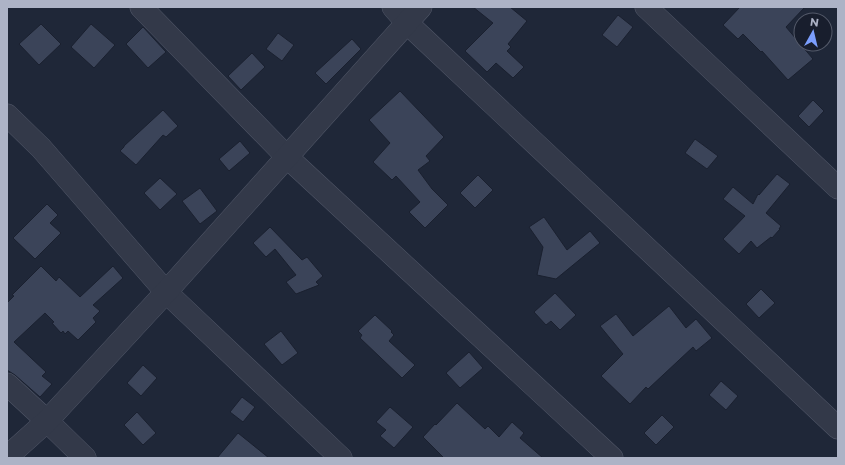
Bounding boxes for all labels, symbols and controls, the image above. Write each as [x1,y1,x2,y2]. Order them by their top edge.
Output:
north arrow [793,12,833,52]
text: N [809,15,820,30]

